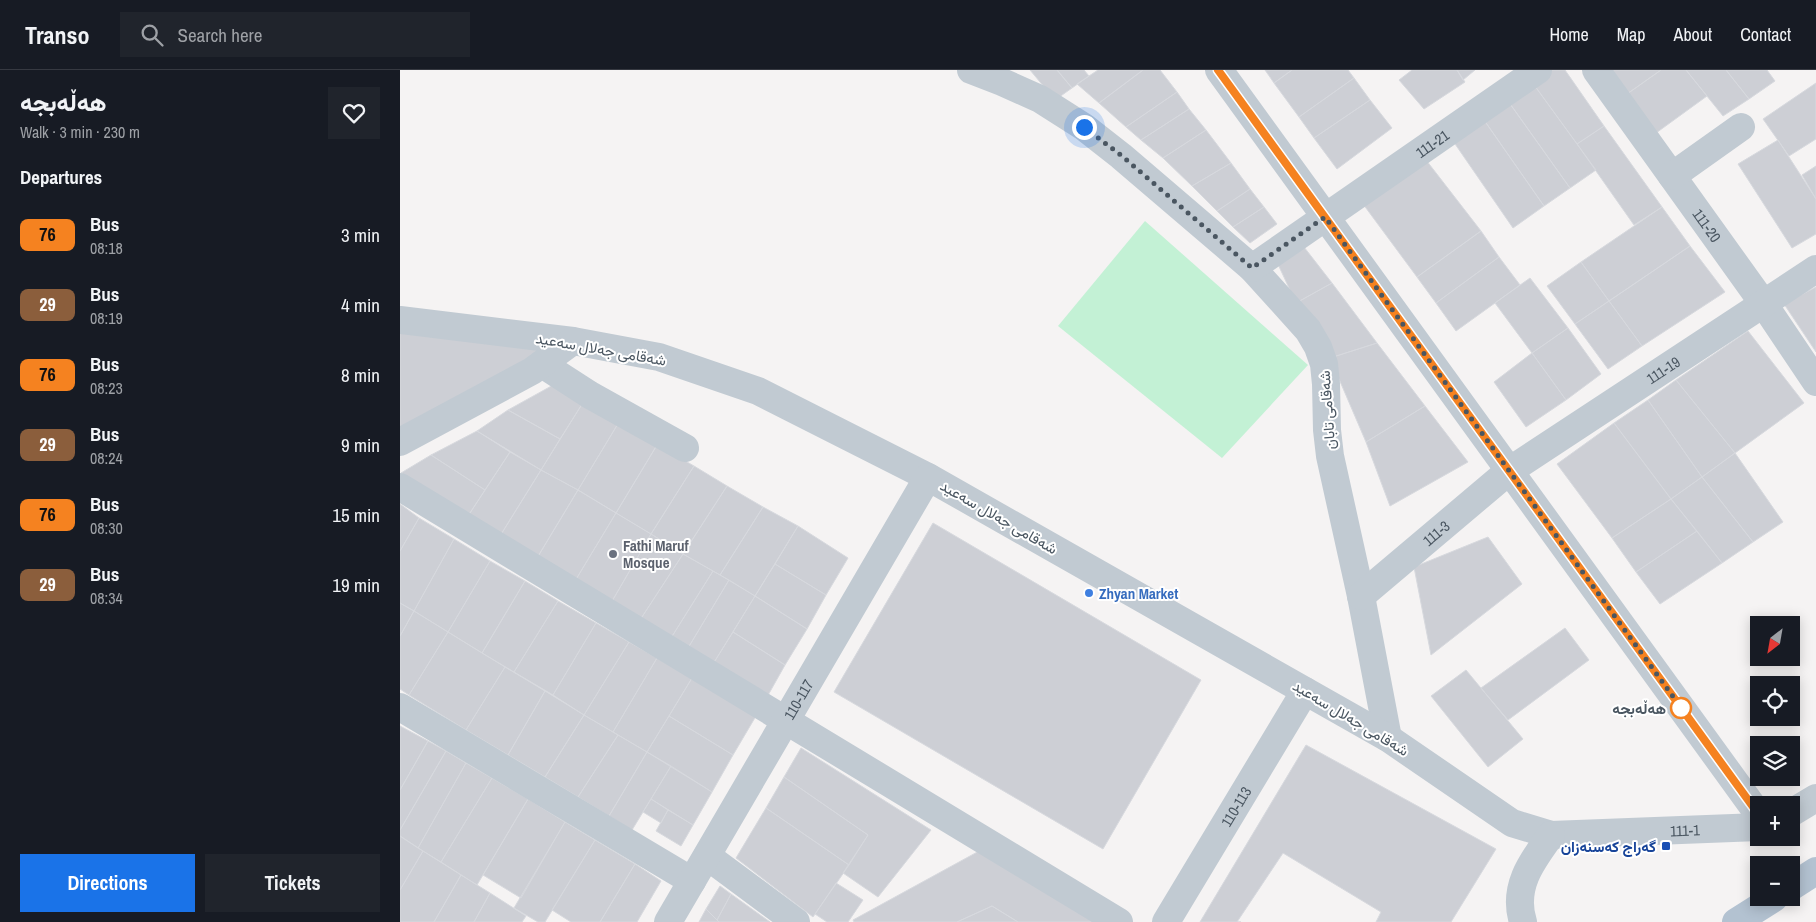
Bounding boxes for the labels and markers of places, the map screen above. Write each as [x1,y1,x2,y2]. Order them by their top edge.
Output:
place label: Fathi Maruf Mosque [623,535,690,573]
marker: Fathi Maruf Mosque [607,548,619,560]
place label: Zhyan Market [1099,583,1178,604]
marker: Zhyan Market [1083,587,1095,599]
marker: هەڵەبجە [1670,697,1692,719]
place label: هەڵەبجە [1612,698,1666,719]
place label: گەراج کەسنەزان [1561,836,1656,857]
marker: گەراج کەسنەزان [1660,840,1672,852]

